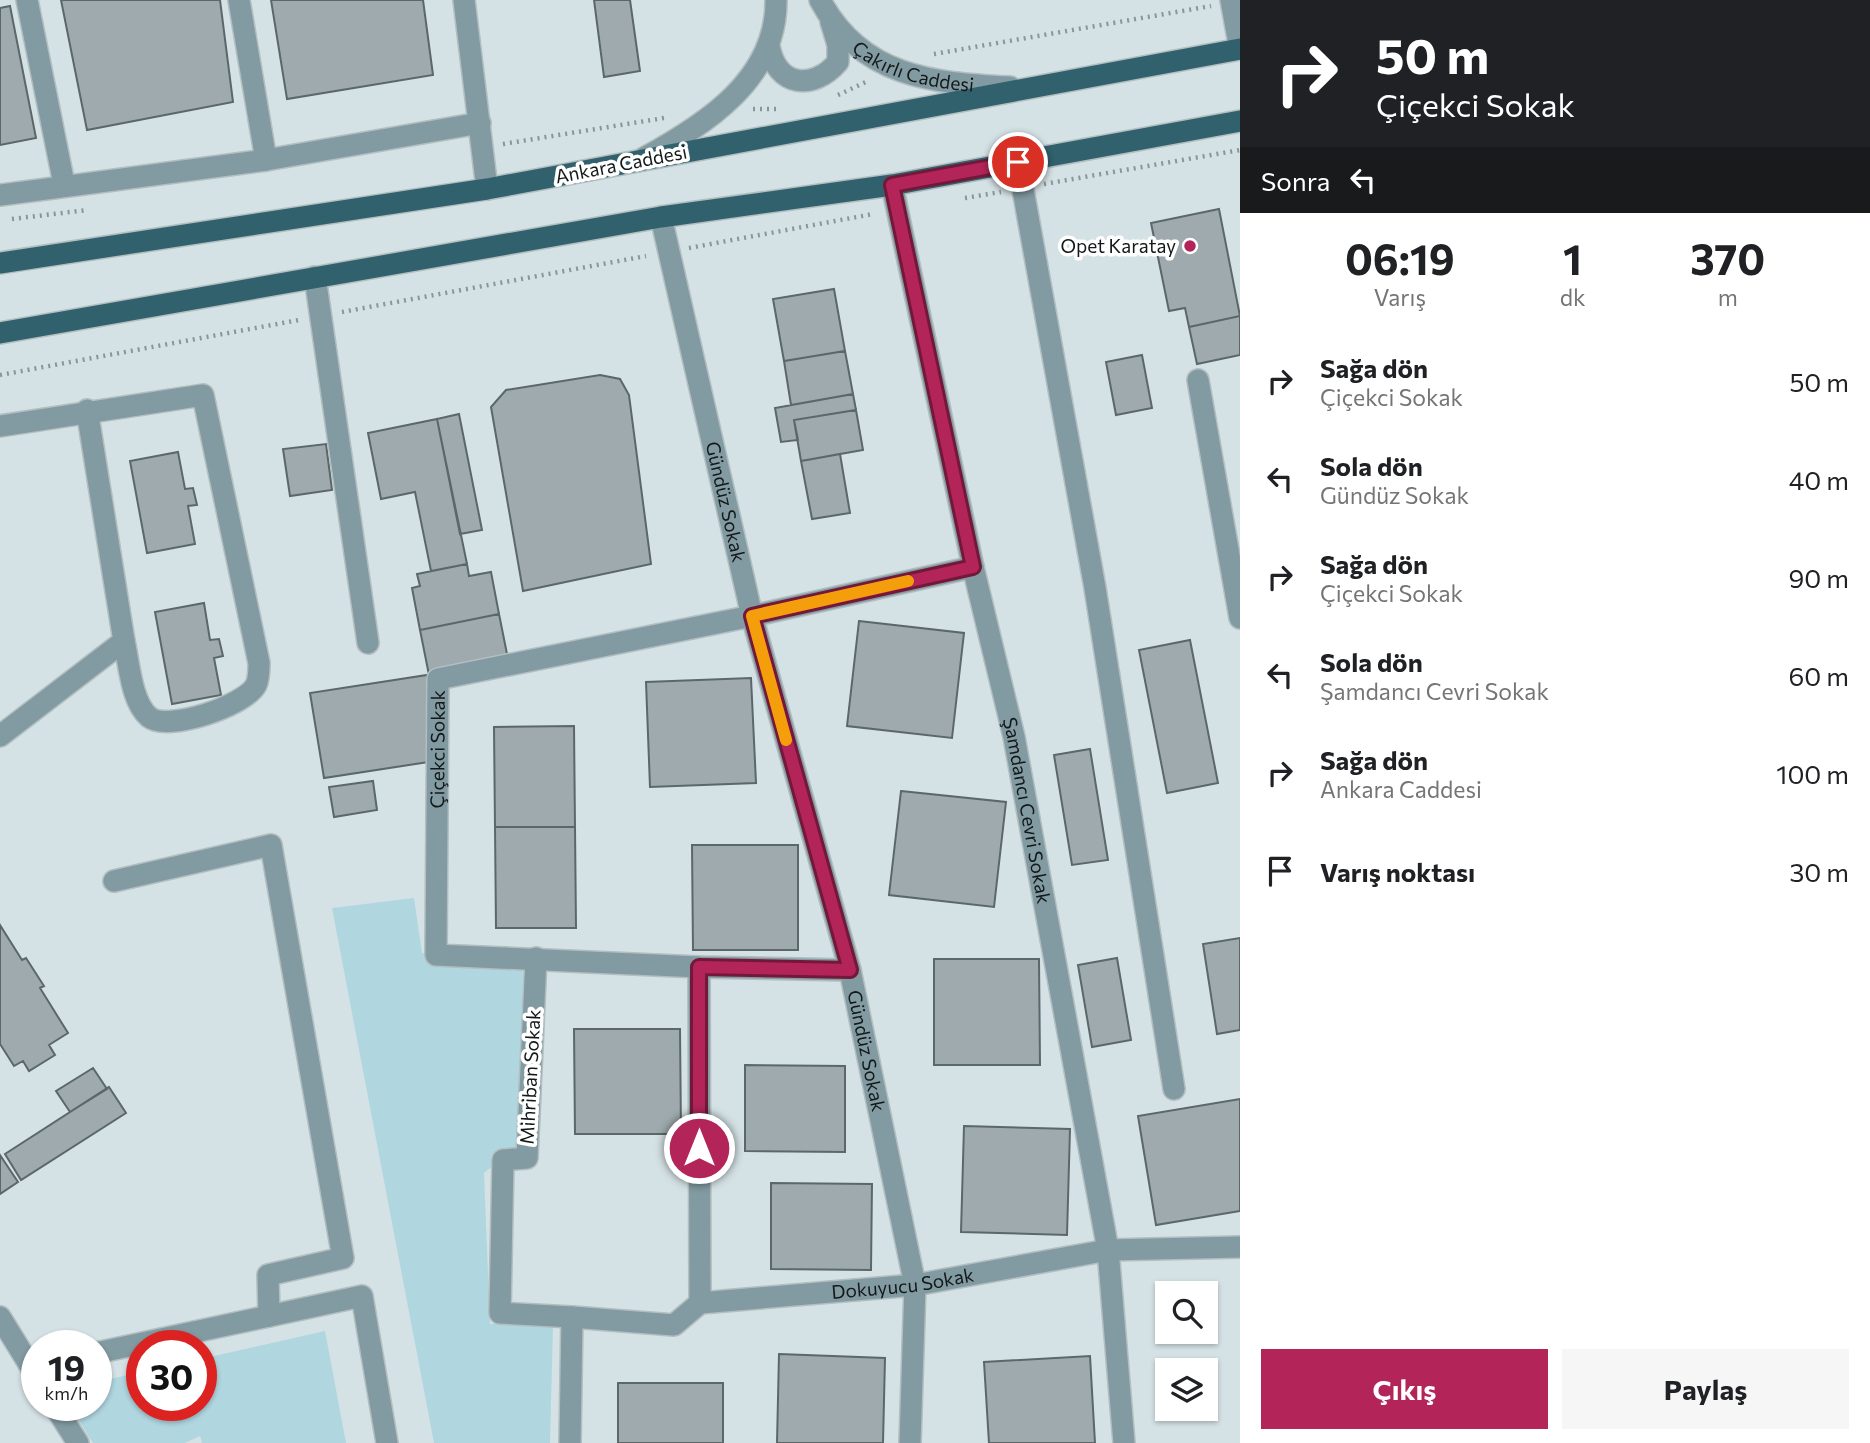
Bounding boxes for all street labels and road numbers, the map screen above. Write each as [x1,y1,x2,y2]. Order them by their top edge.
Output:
street label: Çakırlı Caddesi [848,35,975,96]
street label: Ankara Caddesi [553,139,689,188]
street label: Gündüz Sokak [702,439,751,564]
street label: Çiçekci Sokak [425,690,449,809]
street label: Şamdancı Cevri Sokak [999,715,1056,905]
street label: Gündüz Sokak [843,988,891,1113]
street label: Mihriban Sokak [514,1009,545,1145]
street label: Dokuyucu Sokak [830,1263,976,1303]

